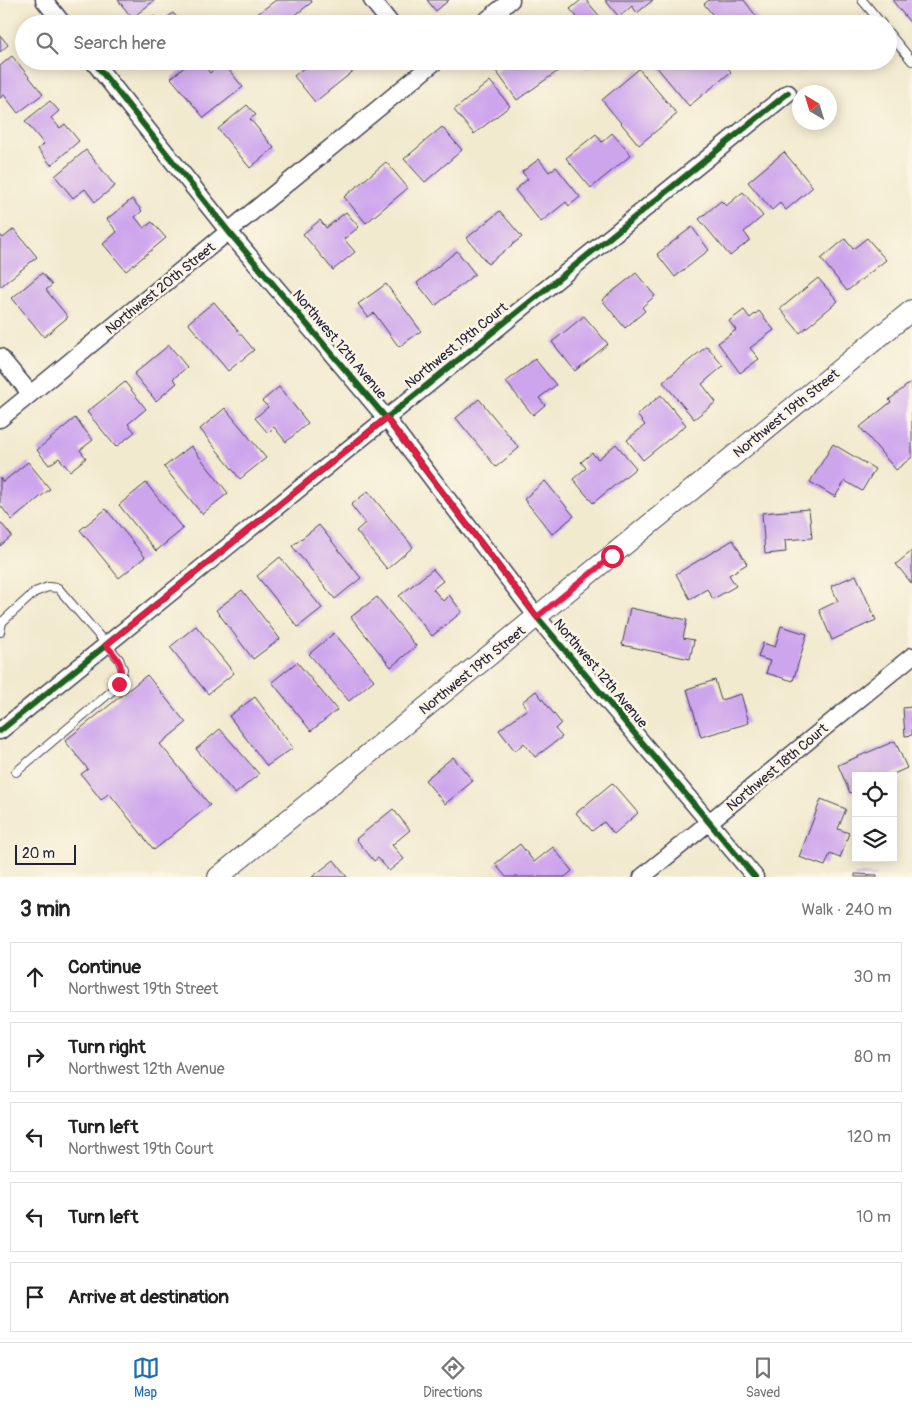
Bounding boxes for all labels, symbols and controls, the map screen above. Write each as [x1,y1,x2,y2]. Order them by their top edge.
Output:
search box [15,15,897,70]
icon: search [33,29,61,57]
text: Search here [73,31,166,55]
north arrow [792,85,837,130]
street label: Northwest 20th Street [102,239,219,338]
street label: Northwest 12th Avenue [289,286,390,402]
street label: Northwest 19th Court [402,299,511,392]
street label: Northwest 19th Street [730,365,843,461]
route start [601,545,624,568]
street label: Northwest 12th Avenue [550,615,651,731]
street label: Northwest 19th Street [416,622,529,718]
route end [108,673,131,696]
street label: Northwest 18th Court [723,720,832,815]
map controls [852,772,897,862]
button: locate [852,772,897,817]
button: layers [852,817,897,862]
scale bar [15,842,76,865]
text: 20 m [22,845,55,862]
text: 3 min [20,896,70,923]
text: Walk · 240 m [801,900,892,920]
text: Continue [68,955,141,979]
icon: ahead [21,963,49,991]
text: 30 m [853,967,891,987]
text: Northwest 19th Street [68,979,218,999]
text: Turn right [68,1035,146,1059]
icon: right [21,1043,49,1071]
text: 80 m [854,1047,891,1067]
text: Northwest 12th Avenue [68,1059,225,1079]
text: Turn left [68,1115,138,1139]
icon: left [21,1123,49,1151]
text: 120 m [847,1127,891,1147]
text: Northwest 19th Court [68,1139,213,1159]
icon: left [21,1203,49,1231]
text: Turn left [68,1205,138,1229]
text: 10 m [856,1207,891,1227]
icon: arrive [21,1283,49,1311]
text: Arrive at destination [68,1285,229,1309]
tab: Map [132,1354,160,1401]
tab: Directions [423,1354,482,1401]
tab: Saved [746,1354,780,1401]

